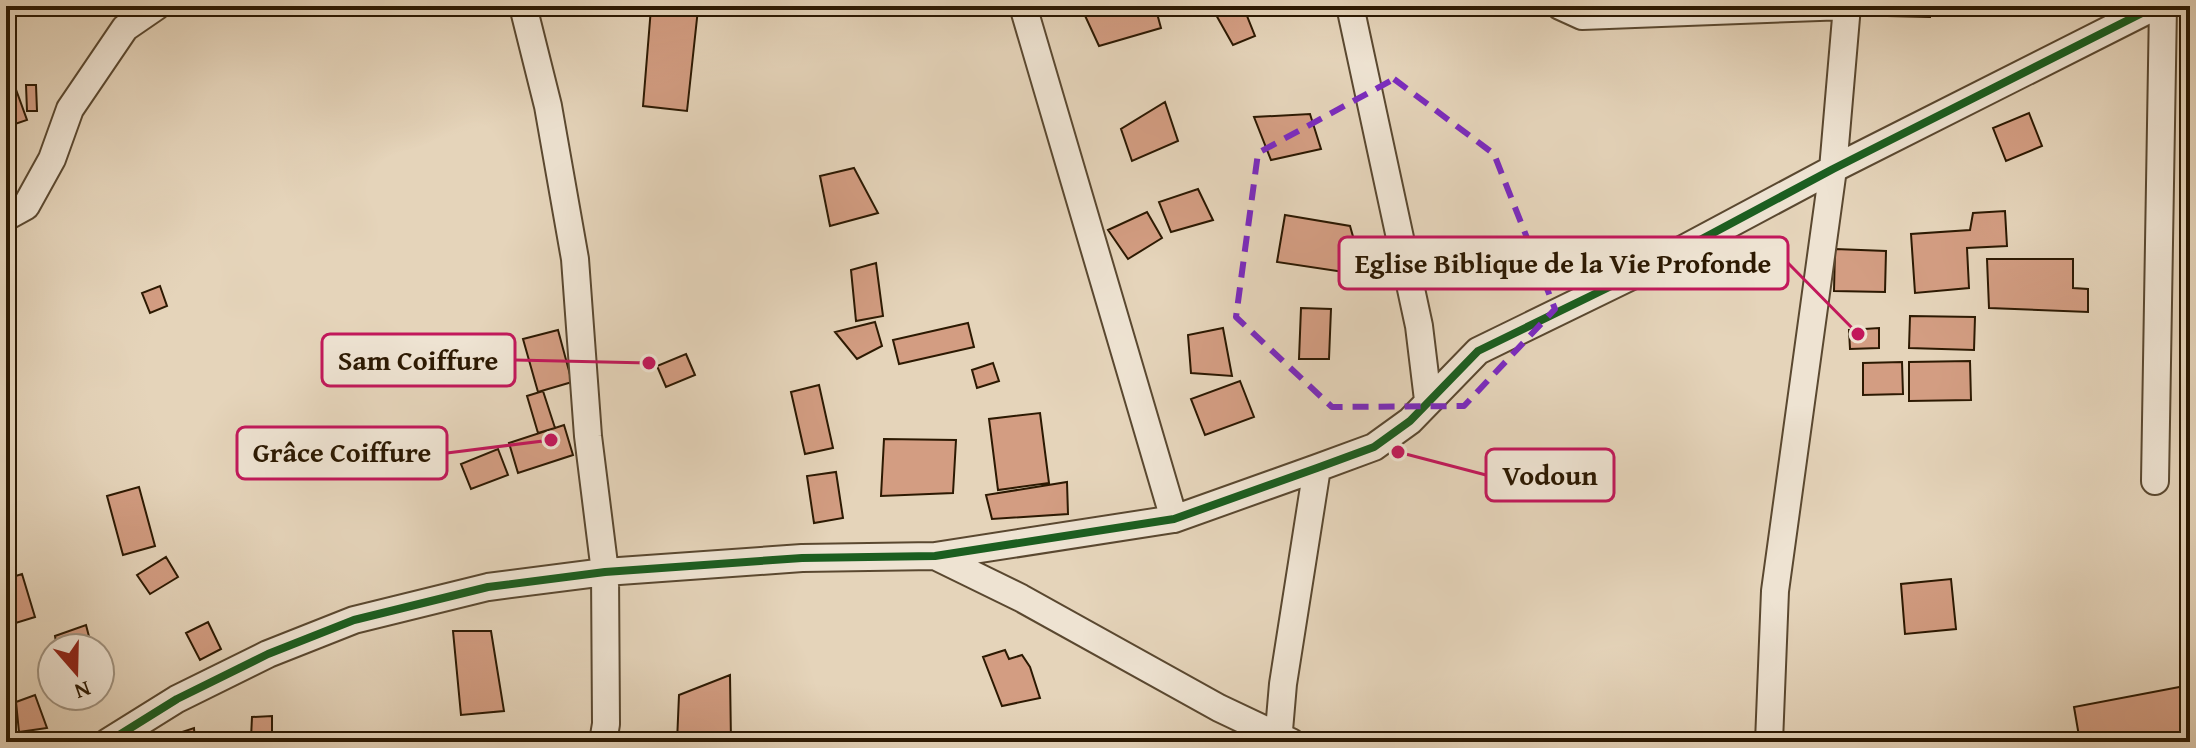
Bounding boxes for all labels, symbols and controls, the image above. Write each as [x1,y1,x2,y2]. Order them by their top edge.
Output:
callout: Eglise Biblique de la Vie Profonde [1339,237,1788,289]
text: Eglise Biblique de la Vie Profonde [1355,242,1771,283]
callout: Sam Coiffure [322,334,515,386]
text: Sam Coiffure [338,339,498,380]
callout: Grâce Coiffure [237,427,447,479]
text: Grâce Coiffure [253,431,431,472]
callout: Vodoun [1486,449,1614,501]
text: Vodoun [1502,454,1598,495]
north arrow [36,632,116,712]
text: N [70,673,95,708]

